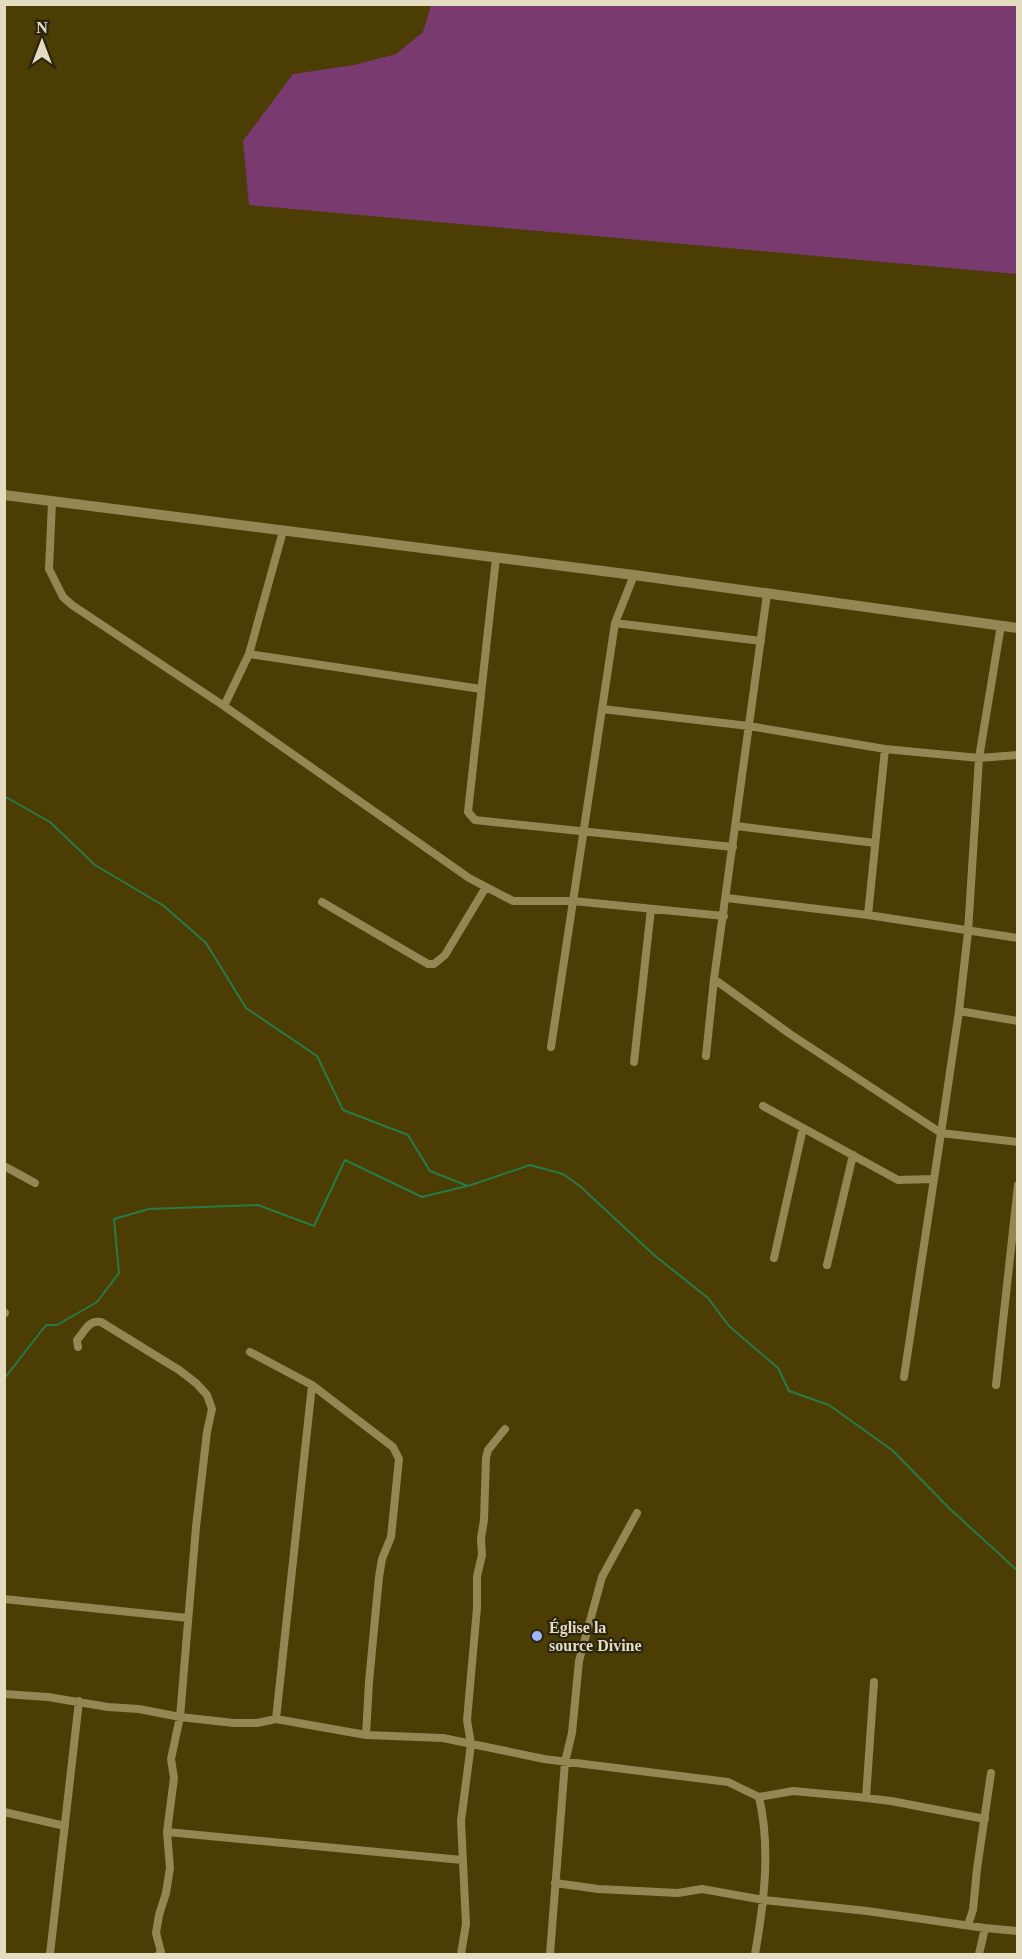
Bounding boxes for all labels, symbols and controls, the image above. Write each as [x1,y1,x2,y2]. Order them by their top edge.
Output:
north arrow [12,12,72,72]
text: N [36,19,48,36]
place label: Église la source Divine [549,1618,642,1654]
marker: Église la source Divine [530,1629,544,1643]

